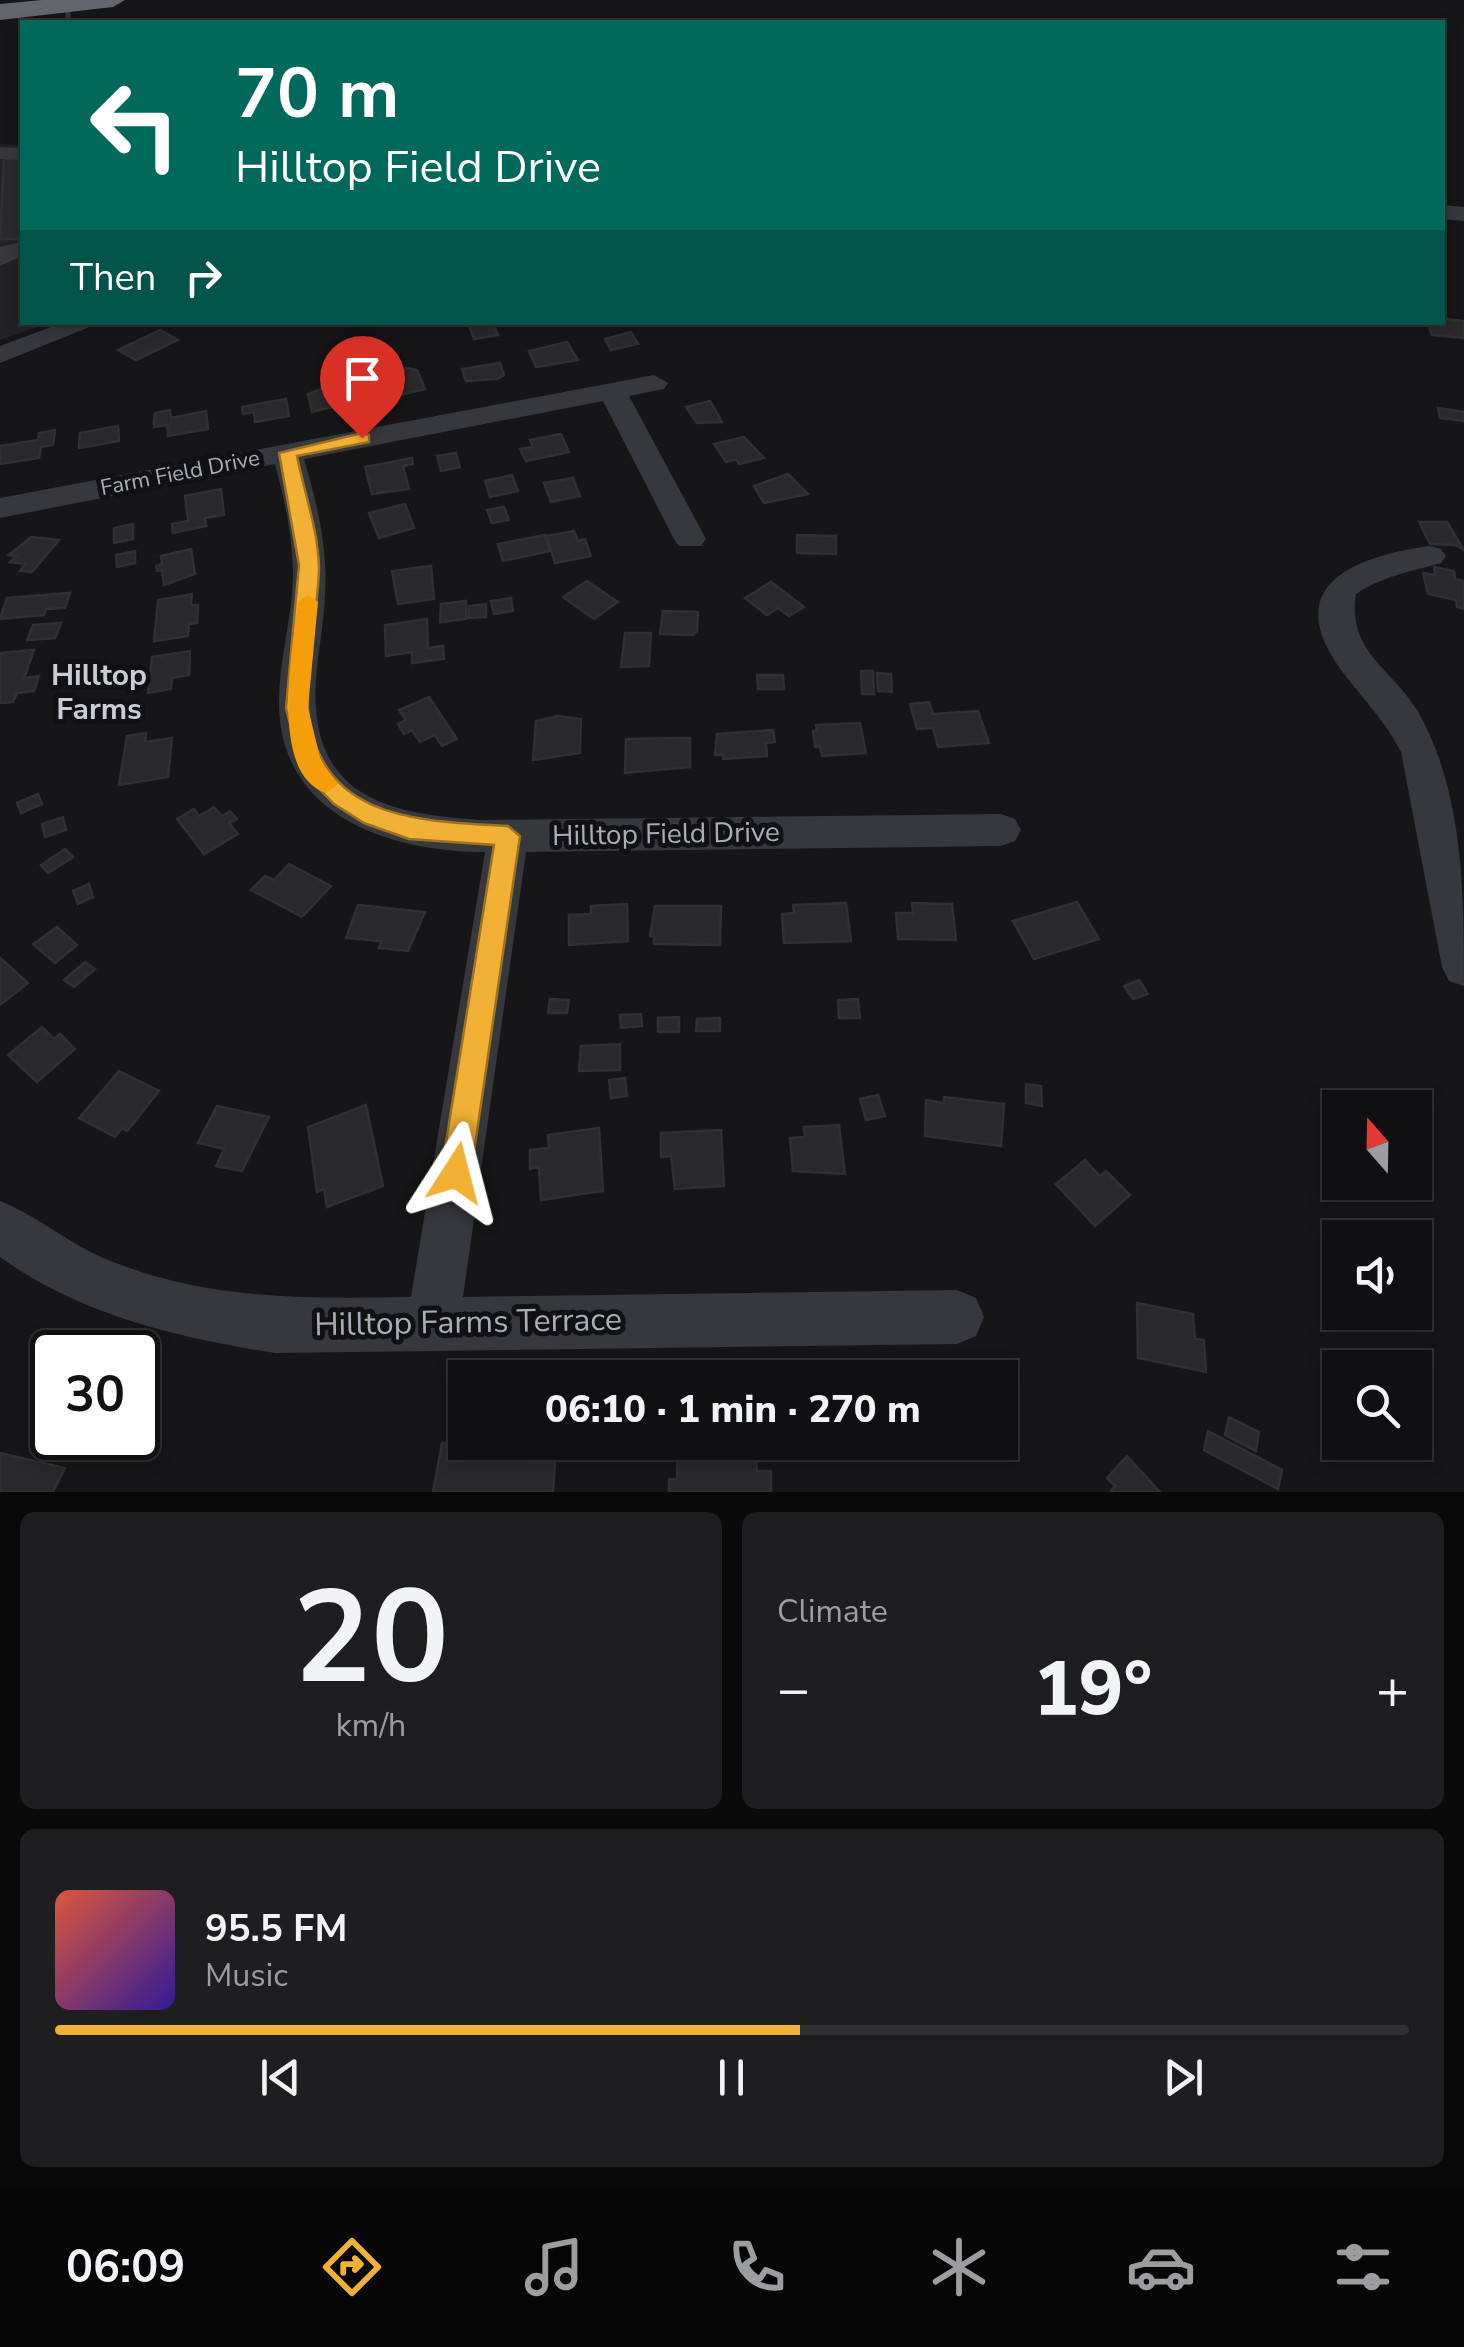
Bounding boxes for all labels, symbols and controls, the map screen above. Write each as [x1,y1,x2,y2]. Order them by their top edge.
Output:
text: 70 m [235,46,399,142]
icon: left [70,60,200,190]
text: Hilltop Field Drive [235,137,601,198]
icon: right [176,250,231,305]
text: Then [70,252,156,303]
pin [320,336,405,439]
icon: arrive [335,351,390,406]
street label: Farm Field Drive [98,443,262,503]
district label: Hilltop Farms [51,655,147,730]
street label: Hilltop Field Drive [552,813,780,855]
north arrow [1322,1090,1432,1200]
map controls [1322,1090,1432,1460]
position arrow [404,1121,508,1225]
button: sound [1322,1220,1432,1330]
street label: Hilltop Farms Terrace [314,1298,622,1346]
speed limit sign: 30 [30,1330,160,1460]
button: search [1322,1350,1432,1460]
text: 06:10 · 1 min · 270 m [545,1384,921,1435]
text: 20 [293,1550,449,1727]
text: Climate [777,1590,888,1633]
text: 19° [1034,1638,1152,1740]
text: − [777,1652,810,1727]
text: + [1376,1652,1409,1727]
text: km/h [336,1704,406,1747]
text: 95.5 FM [205,1903,347,1954]
text: Music [205,1954,288,1997]
icon: previous [253,2050,308,2105]
icon: pause [704,2050,759,2105]
icon: next [1156,2050,1211,2105]
icon: directions [317,2232,387,2302]
icon: music [519,2232,589,2302]
icon: phone [722,2232,792,2302]
icon: climate [924,2232,994,2302]
icon: car [1126,2232,1196,2302]
icon: filters [1328,2232,1398,2302]
text: 06:09 [66,2237,185,2298]

